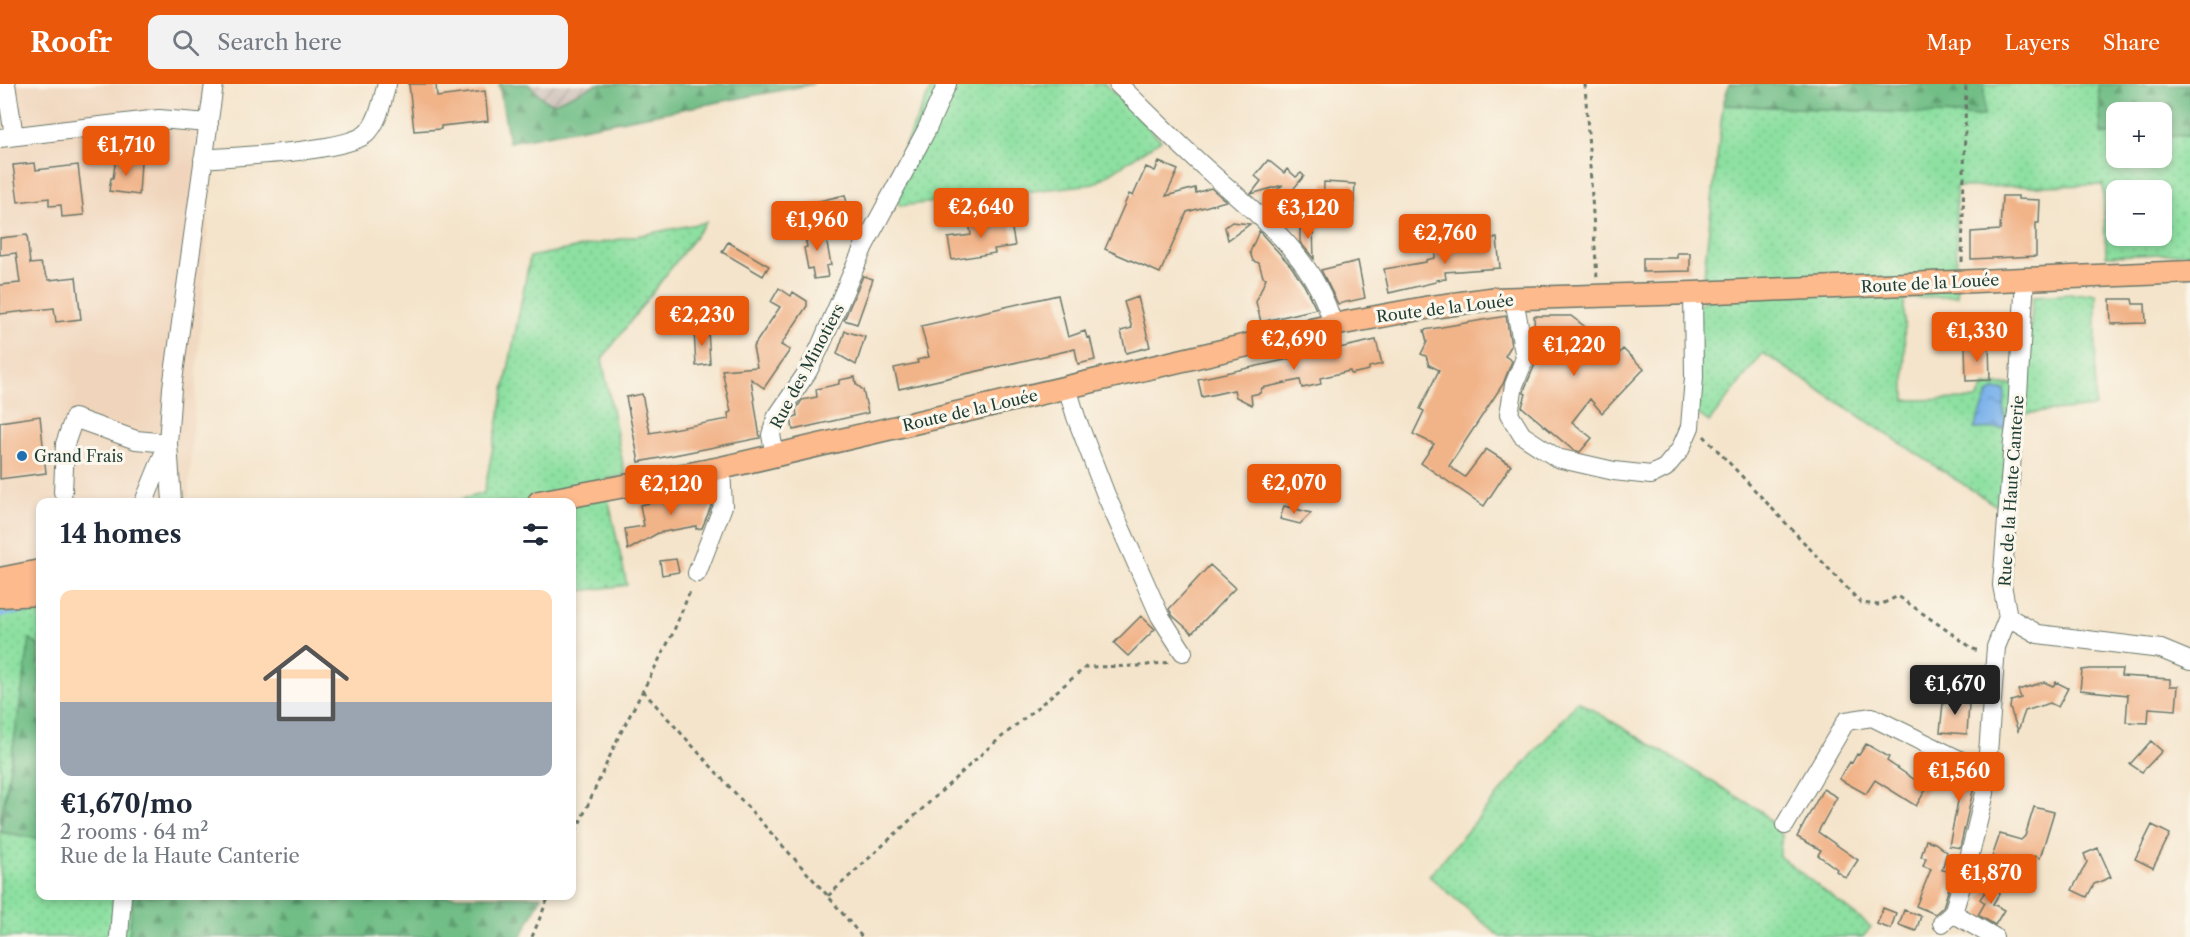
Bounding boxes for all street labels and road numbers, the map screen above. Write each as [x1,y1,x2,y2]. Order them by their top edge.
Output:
street label: Route de la Louée [1860,269,2000,297]
street label: Route de la Louée [1375,290,1515,326]
street label: Rue des Minotiers [766,300,848,432]
street label: Route de la Louée [900,385,1040,435]
street label: Rue de la Haute Canterie [1994,395,2028,587]

